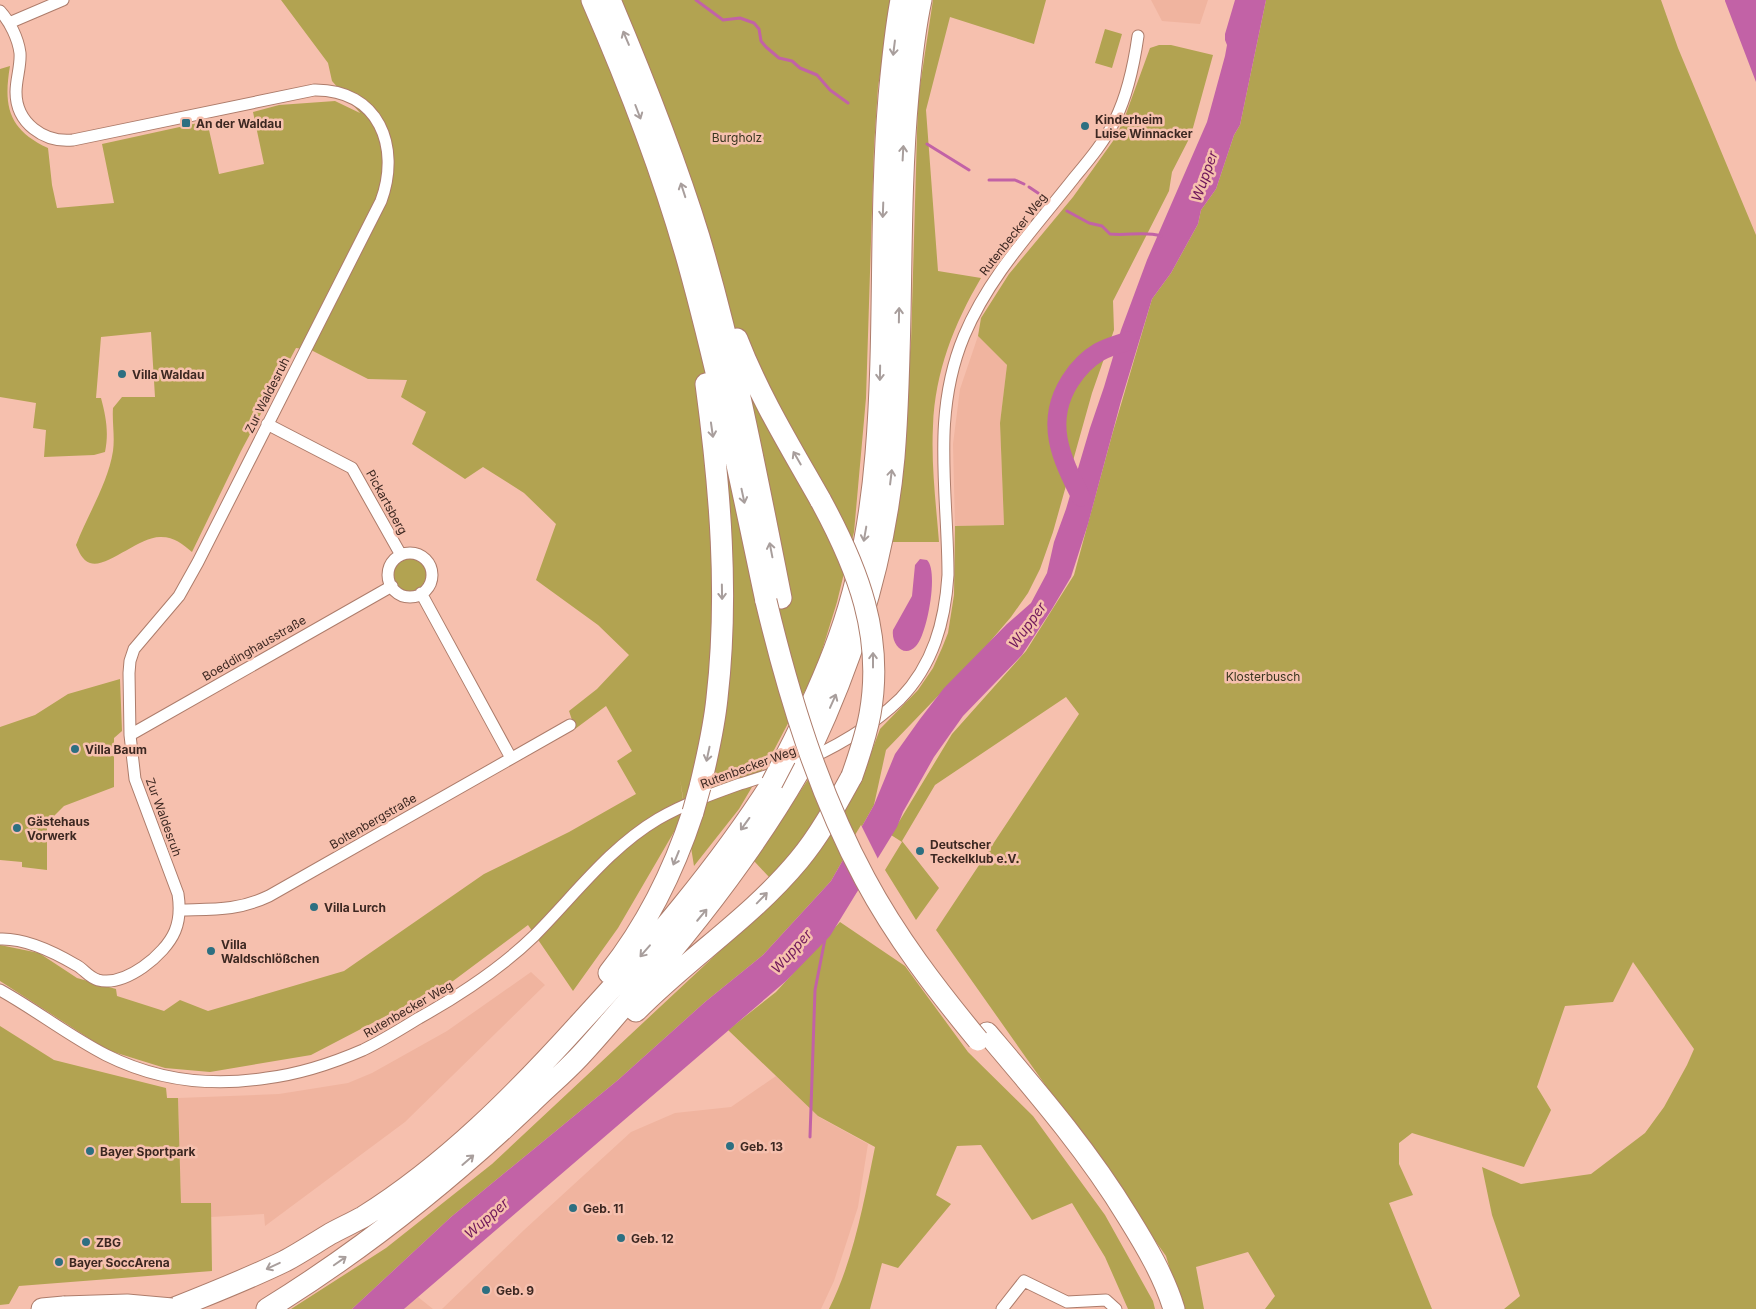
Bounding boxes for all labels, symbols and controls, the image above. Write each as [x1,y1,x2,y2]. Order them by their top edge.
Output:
one-way arrow [621,31,631,46]
one-way arrow [889,40,899,56]
one-way arrow [634,104,643,119]
place label: Kinderheim Luise Winnacker [1095,112,1193,141]
place label: An der Waldau [196,116,282,131]
marker: An der Waldau [180,117,192,129]
marker: Kinderheim Luise Winnacker [1079,120,1091,132]
park label: Burgholz [712,130,762,145]
one-way arrow [899,145,908,161]
water label: Wupper [1187,148,1221,204]
one-way arrow [678,183,687,199]
street label: Rutenbecker Weg [976,190,1050,278]
one-way arrow [878,202,888,218]
one-way arrow [894,307,904,324]
street label: Zur Waldesruh [242,355,292,435]
one-way arrow [875,364,885,381]
place label: Villa Waldau [132,367,205,382]
marker: Villa Waldau [116,368,128,380]
one-way arrow [707,422,717,438]
one-way arrow [791,452,801,466]
street label: Pickartsberg [363,467,411,537]
one-way arrow [886,470,896,486]
one-way arrow [739,487,749,503]
one-way arrow [859,526,869,542]
one-way arrow [766,542,775,558]
one-way arrow [717,584,727,600]
water label: Wupper [1005,598,1050,651]
street label: Boeddinghausstraße [199,612,309,684]
one-way arrow [868,653,878,669]
park label: Klosterbusch [1226,669,1300,684]
one-way arrow [828,694,838,709]
place label: Villa Baum [85,742,147,757]
marker: Villa Baum [69,743,81,755]
street label: Rutenbecker Weg [698,743,798,791]
one-way arrow [702,745,712,761]
street label: Zur Waldesruh [143,776,185,858]
street label: Boltenbergstraße [327,790,419,852]
place label: Gästehaus Vorwerk [27,814,90,843]
one-way arrow [740,816,750,830]
marker: Gästehaus Vorwerk [11,822,23,834]
place label: Deutscher Teckelklub e.V. [930,837,1019,866]
marker: Deutscher Teckelklub e.V. [914,845,926,857]
one-way arrow [671,850,680,865]
one-way arrow [756,892,768,905]
place label: Villa Lurch [324,900,386,915]
marker: Villa Lurch [308,901,320,913]
one-way arrow [696,909,707,922]
water label: Wupper [767,925,815,976]
place label: Villa Waldschlößchen [221,937,319,966]
marker: Villa Waldschlößchen [205,945,217,957]
one-way arrow [639,945,650,958]
street label: Rutenbecker Weg [361,977,455,1041]
place label: Geb. 13 [740,1139,783,1154]
marker: Geb. 13 [724,1140,736,1152]
place label: Bayer Sportpark [100,1144,196,1159]
marker: Bayer Sportpark [84,1145,96,1157]
one-way arrow [461,1155,474,1166]
water label: Wupper [461,1194,512,1242]
place label: Geb. 11 [583,1201,624,1216]
marker: Geb. 11 [567,1202,579,1214]
place label: Geb. 12 [631,1231,674,1246]
marker: Geb. 12 [615,1232,627,1244]
place label: ZBG [96,1235,121,1250]
marker: ZBG [80,1236,92,1248]
place label: Bayer SoccArena [69,1255,170,1270]
marker: Bayer SoccArena [53,1256,65,1268]
one-way arrow [333,1256,347,1266]
one-way arrow [266,1262,281,1271]
place label: Geb. 9 [496,1283,534,1298]
marker: Geb. 9 [480,1284,492,1296]

